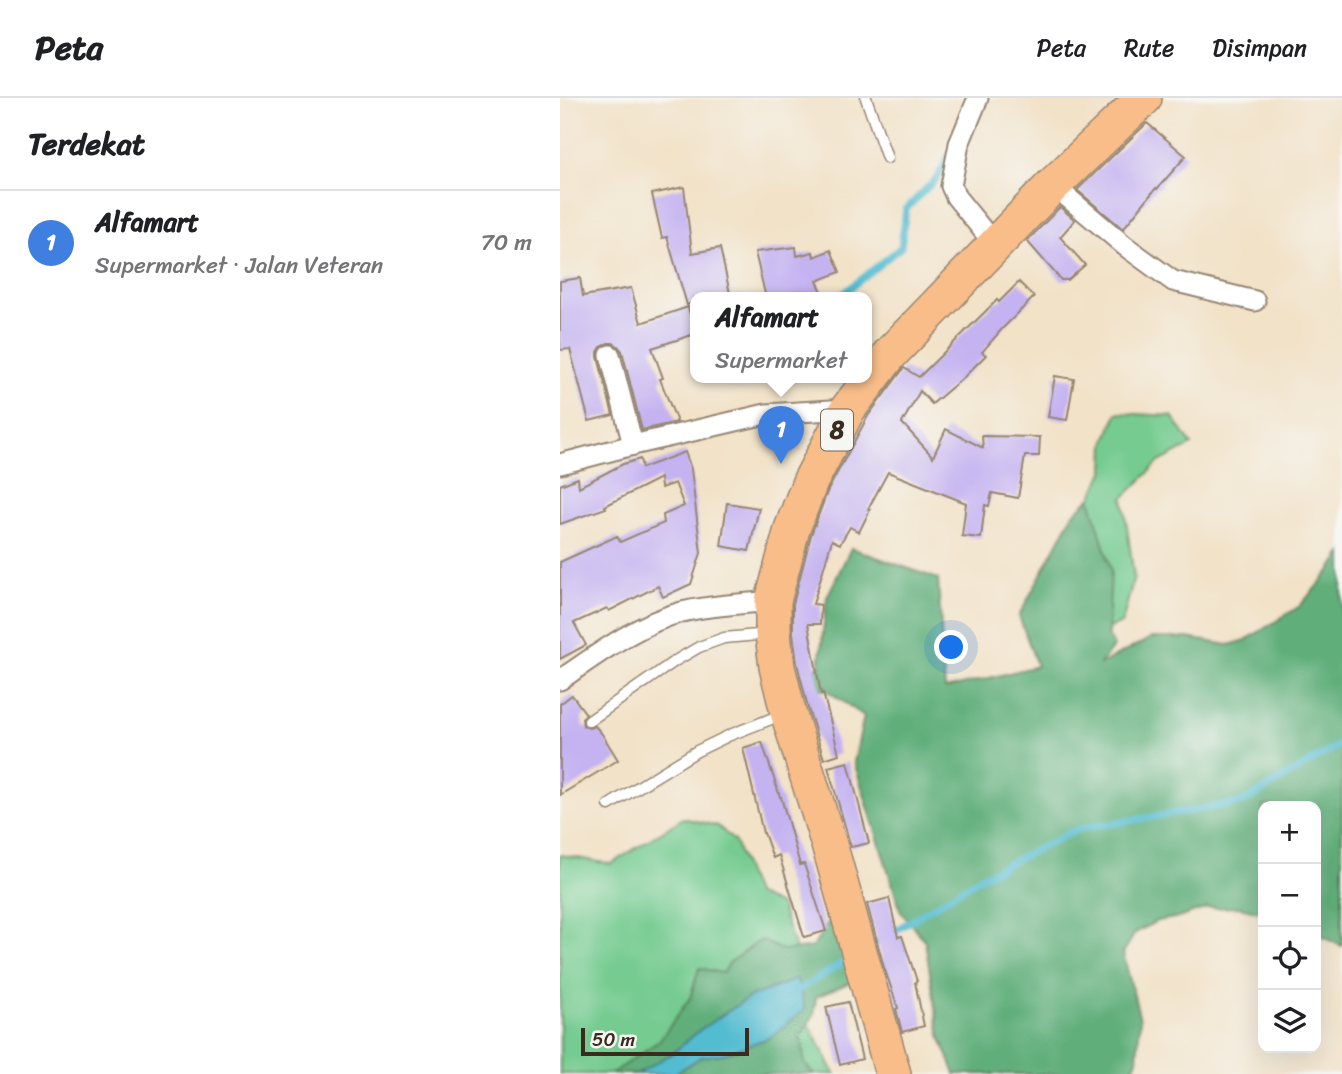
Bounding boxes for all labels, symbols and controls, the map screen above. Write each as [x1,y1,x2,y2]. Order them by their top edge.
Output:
text: Peta [35,19,103,77]
text: Peta [1037,27,1086,69]
text: Rute [1124,27,1174,69]
text: Disimpan [1212,27,1307,69]
text: Terdekat [28,117,145,171]
text: Alfamart [95,199,199,245]
text: 1 [46,222,56,263]
text: 70 m [481,222,532,263]
text: Supermarket · Jalan Veteran [95,245,383,286]
popup [690,292,872,383]
text: Alfamart [715,294,819,340]
text: Supermarket [715,340,847,381]
pin: 1 [758,406,804,464]
road number: 8 [821,410,853,450]
your location [934,630,968,664]
map controls [1258,801,1321,1053]
button: + [1258,801,1321,864]
button: − [1258,864,1321,927]
button: locate [1258,927,1321,990]
button: layers [1258,990,1321,1053]
text: 50 m [592,1023,635,1056]
scale bar [581,1025,749,1057]

